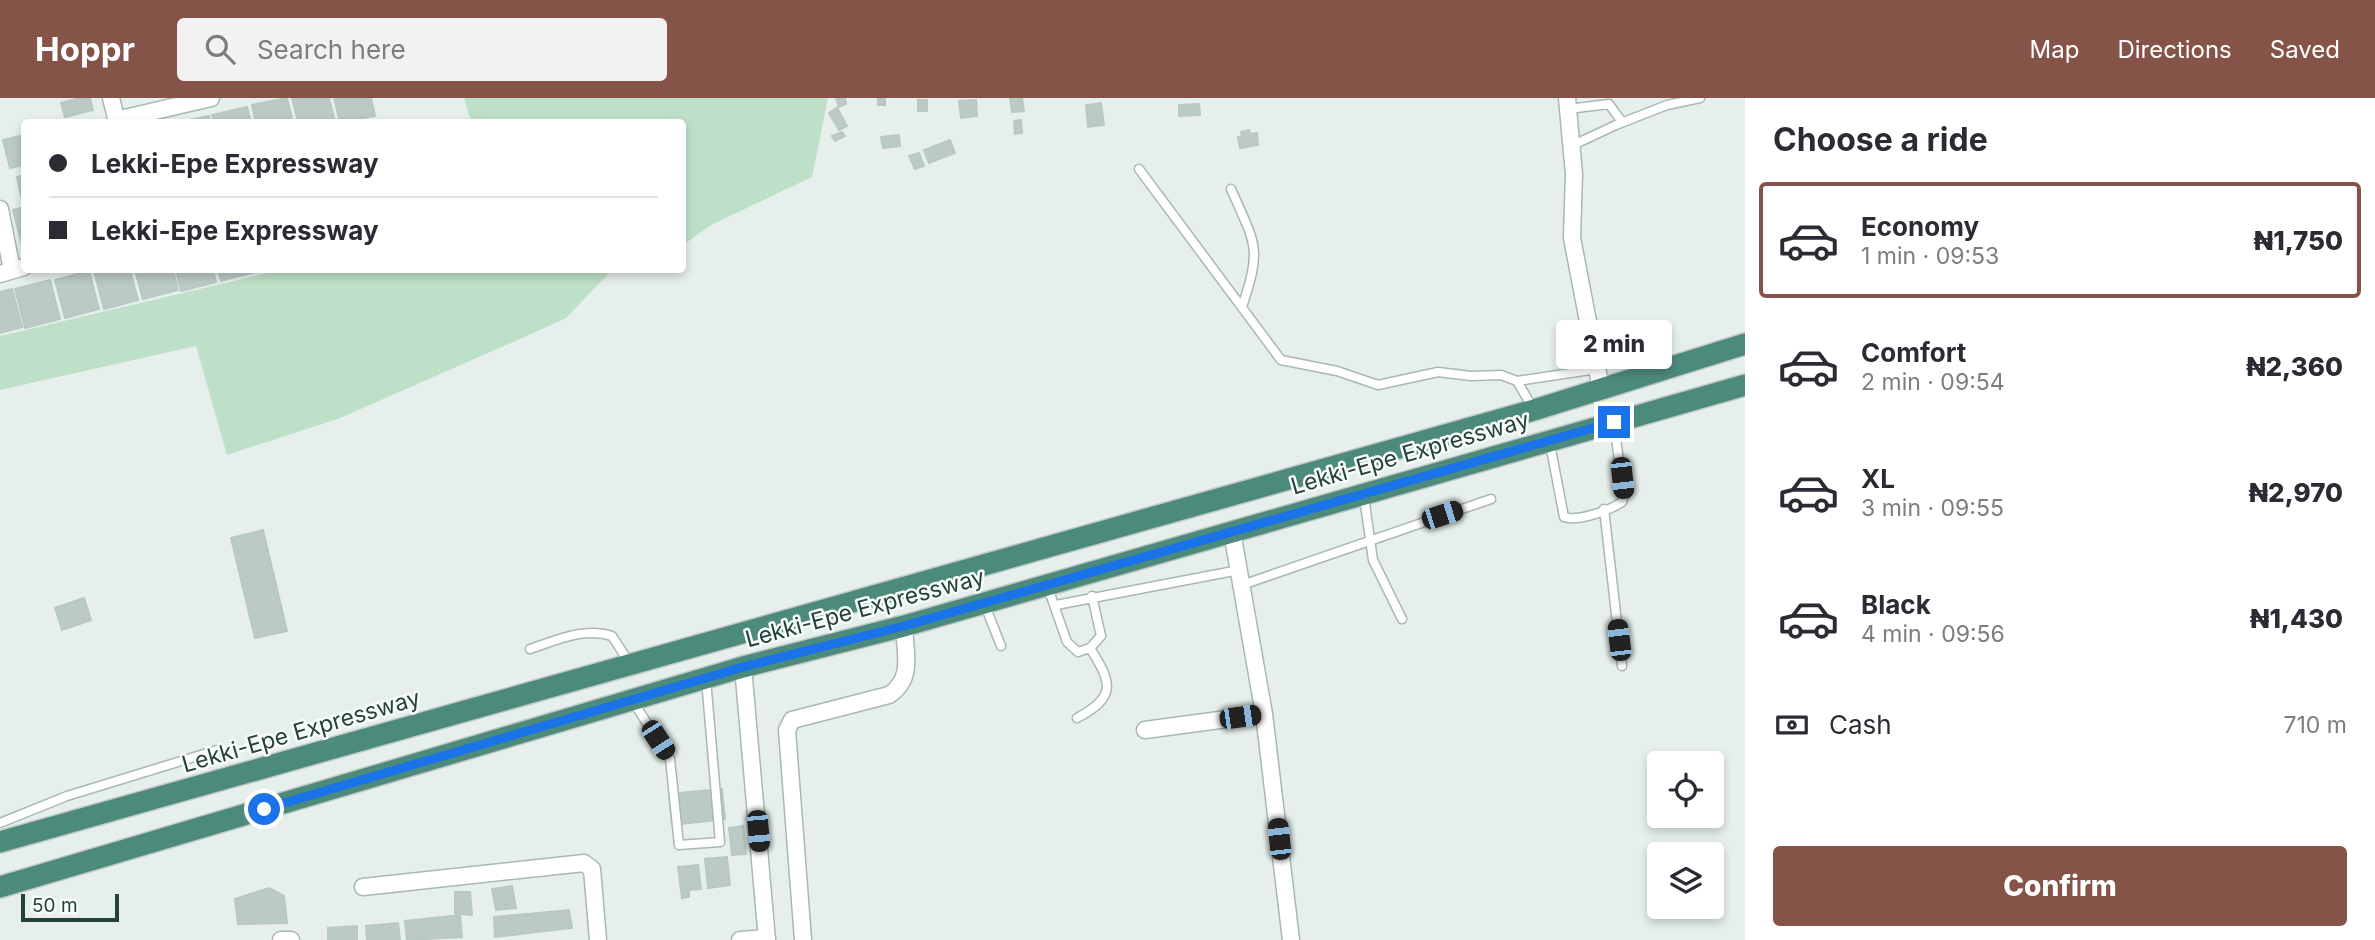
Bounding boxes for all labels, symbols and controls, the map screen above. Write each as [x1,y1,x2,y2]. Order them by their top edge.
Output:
search box [177,18,667,81]
text: Hoppr [35,29,135,69]
icon: search [201,30,239,68]
text: Search here [257,34,406,65]
text: Map [2030,35,2079,64]
text: Directions [2117,35,2232,64]
text: Saved [2270,35,2340,64]
text: Choose a ride [1773,120,1988,159]
text: Lekki-Epe Expressway [91,148,379,179]
icon: car [1777,209,1840,272]
text: Economy [1861,211,1979,242]
text: Lekki-Epe Expressway [91,215,379,246]
text: ₦1,750 [2254,225,2343,256]
text: 1 min · 09:53 [1861,242,1999,270]
callout: 2 min [1556,320,1672,370]
text: 2 min [1583,330,1645,358]
icon: car [1777,335,1840,398]
text: Comfort [1861,337,1966,368]
text: ₦2,360 [2246,351,2343,382]
text: 2 min · 09:54 [1861,368,2005,396]
street label: Lekki-Epe Expressway [1288,406,1532,500]
route end [1598,406,1630,438]
car [1610,456,1635,500]
icon: car [1777,461,1840,524]
text: XL [1861,463,1895,494]
text: ₦2,970 [2249,477,2343,508]
text: 3 min · 09:55 [1861,494,2004,522]
car [1419,499,1466,531]
street label: Lekki-Epe Expressway [742,563,988,653]
icon: car [1777,587,1840,650]
text: Black [1861,589,1931,620]
text: ₦1,430 [2250,603,2343,634]
car [1607,618,1632,662]
text: 4 min · 09:56 [1861,620,2005,648]
street label: Lekki-Epe Expressway [179,684,423,778]
car [1218,704,1263,730]
icon: cash [1773,706,1811,744]
text: Cash [1829,709,1892,740]
text: 710 m [2284,711,2347,739]
car [638,717,679,763]
map controls [1647,751,1724,919]
button: locate [1647,751,1724,828]
route start [248,793,280,825]
car [746,809,771,853]
car [1267,817,1292,861]
button: layers [1647,842,1724,919]
button: Confirm [1773,846,2347,926]
scale bar [21,891,119,923]
text: 50 m [32,894,78,917]

